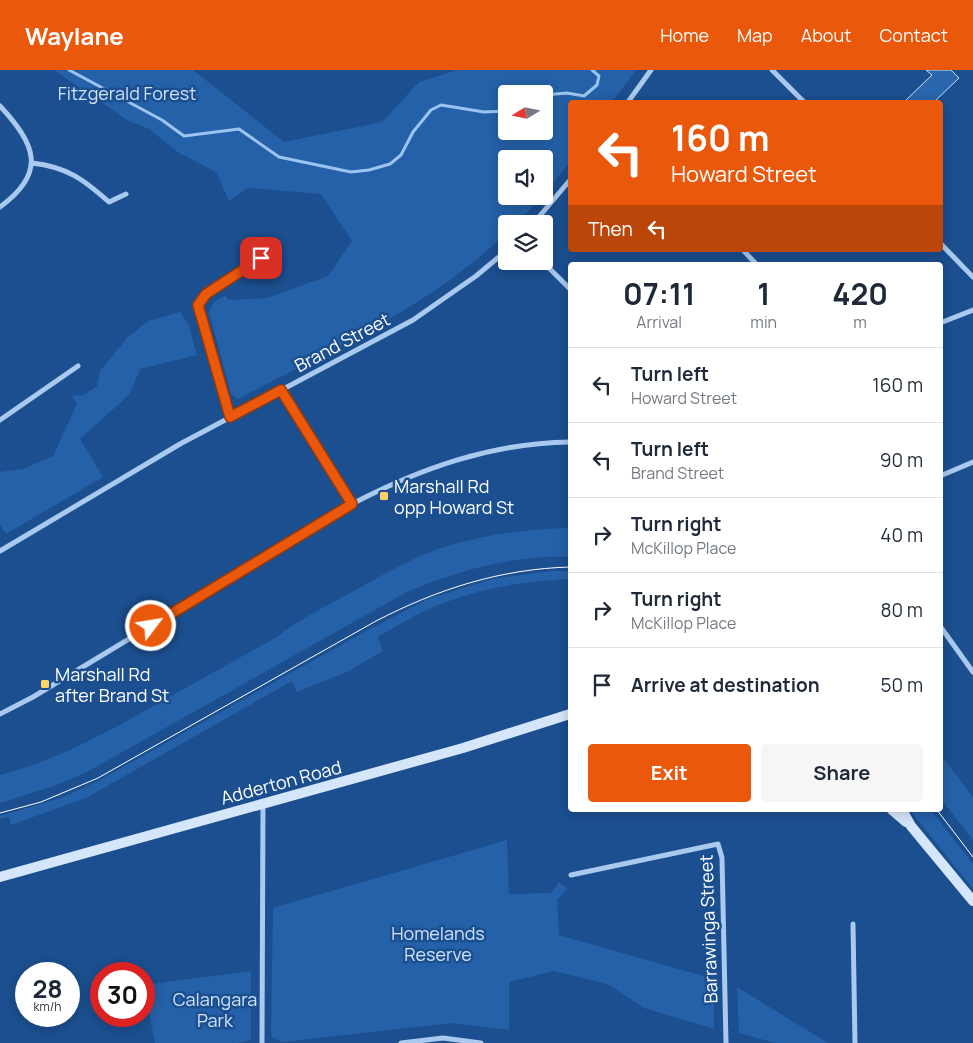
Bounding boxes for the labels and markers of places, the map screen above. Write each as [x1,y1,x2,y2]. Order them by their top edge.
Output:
pin [240,237,282,279]
place label: Marshall Rd opp Howard St [394,474,514,519]
marker: Marshall Rd opp Howard St [378,490,390,502]
place label: Marshall Rd after Brand St [55,662,169,707]
marker: Marshall Rd after Brand St [39,678,51,690]

